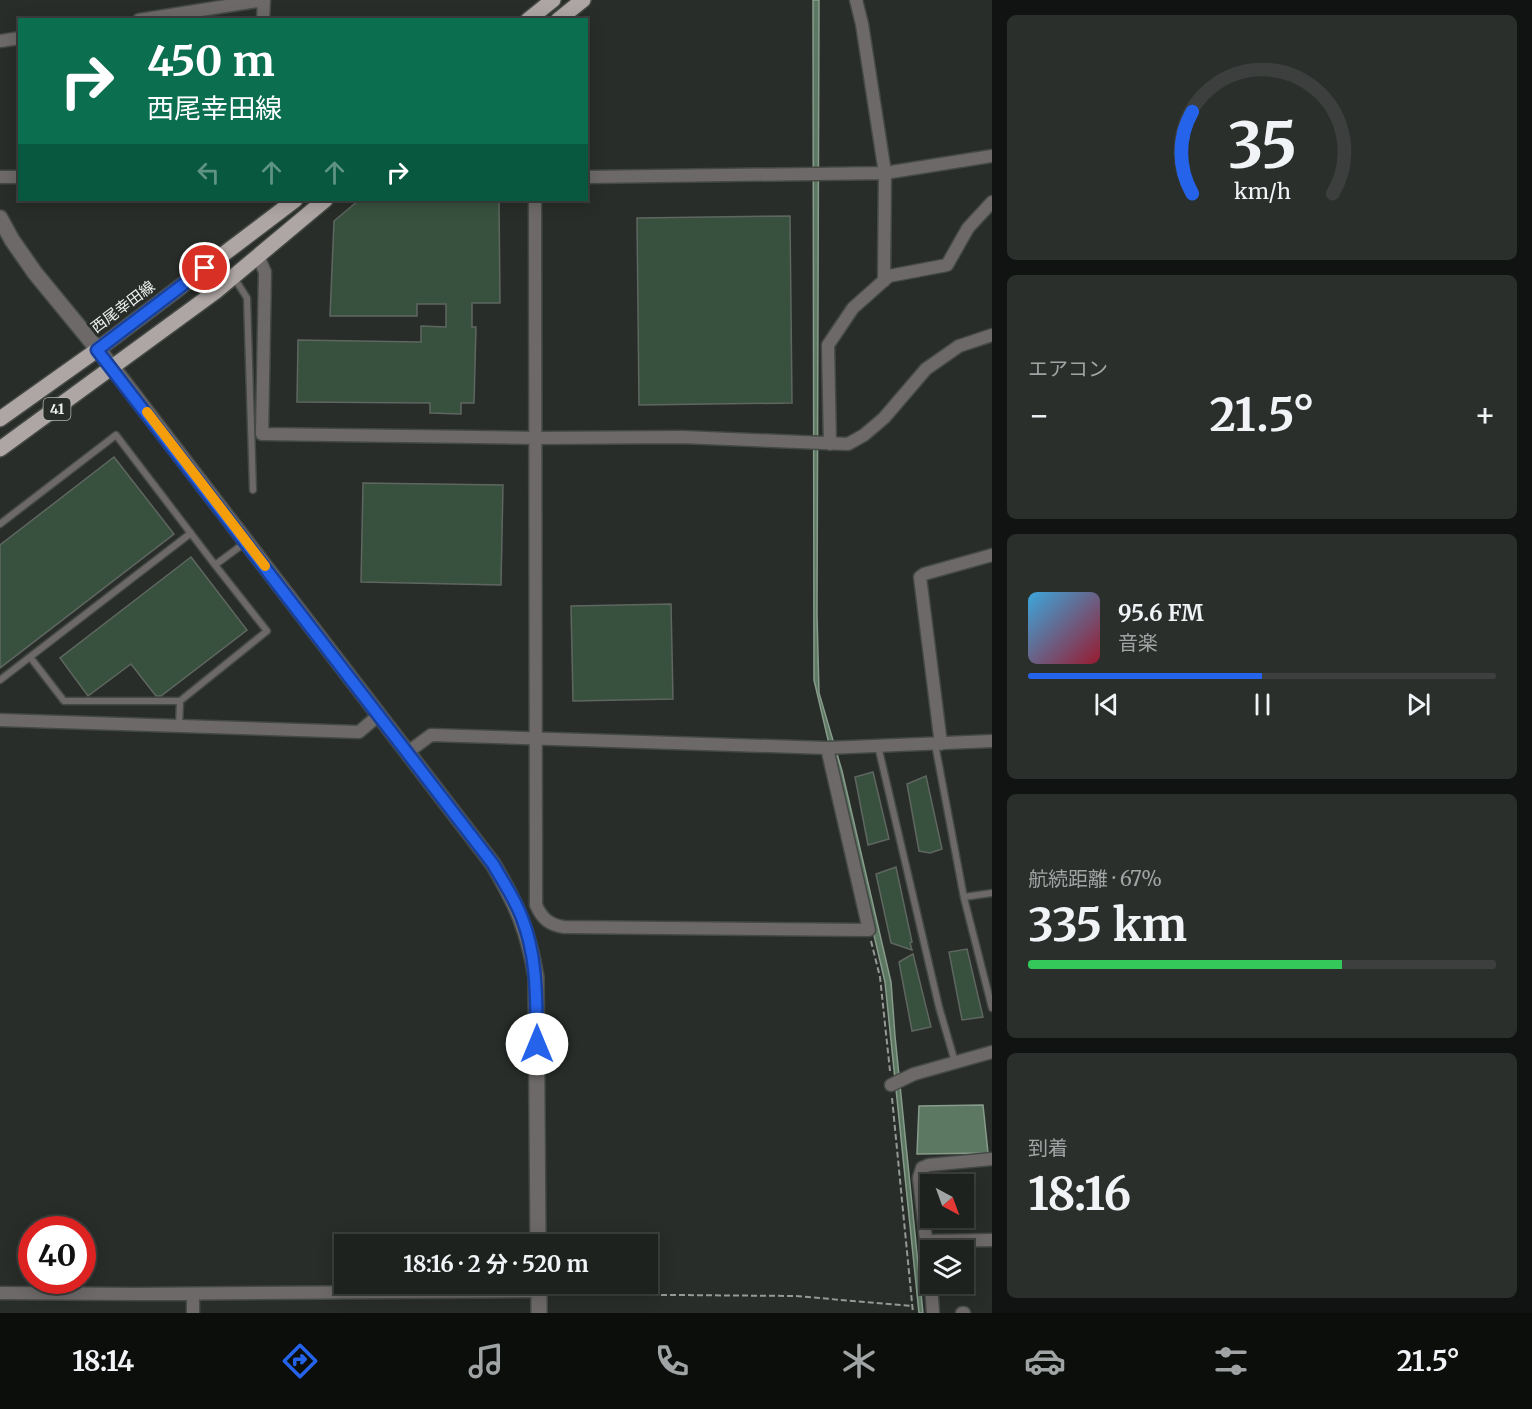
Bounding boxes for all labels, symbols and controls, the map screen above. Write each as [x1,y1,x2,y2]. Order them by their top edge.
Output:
text: 450 m [147,35,275,87]
icon: right [48,42,126,120]
text: 西尾幸田線 [147,91,282,125]
text: 35 [1227,107,1297,185]
icon: left [192,156,225,189]
icon: ahead [255,156,288,189]
icon: ahead [318,156,351,189]
icon: right [381,156,414,189]
text: km/h [1234,179,1290,206]
pin [179,242,230,293]
icon: arrive [188,251,221,284]
street label: 西尾幸田線 [87,276,158,337]
text: エアコン [1028,356,1108,381]
text: 21.5° [1210,387,1314,443]
text: − [1028,395,1050,436]
text: + [1474,395,1496,436]
road number: 41 [44,398,70,420]
text: 95.6 FM [1118,599,1204,627]
text: 音楽 [1118,630,1158,655]
icon: previous [1090,688,1123,721]
icon: pause [1246,688,1279,721]
icon: next [1402,688,1435,721]
text: 航続距離 · 67% [1028,866,1162,891]
text: 335 km [1028,897,1187,953]
position arrow [505,1012,569,1076]
text: 到着 [1028,1135,1068,1160]
text: 18:16 [1028,1166,1131,1222]
north arrow [920,1174,974,1228]
map controls [920,1174,974,1294]
speed limit sign: 40 [18,1216,96,1294]
button: layers [920,1240,974,1294]
text: 18:16 · 2 分 · 520 m [403,1250,589,1278]
icon: directions [279,1340,321,1382]
icon: music [465,1340,507,1382]
icon: phone [651,1340,693,1382]
icon: climate [838,1340,880,1382]
icon: car [1024,1340,1066,1382]
icon: filters [1210,1340,1252,1382]
text: 18:14 [72,1344,134,1378]
text: 21.5° [1397,1344,1460,1378]

